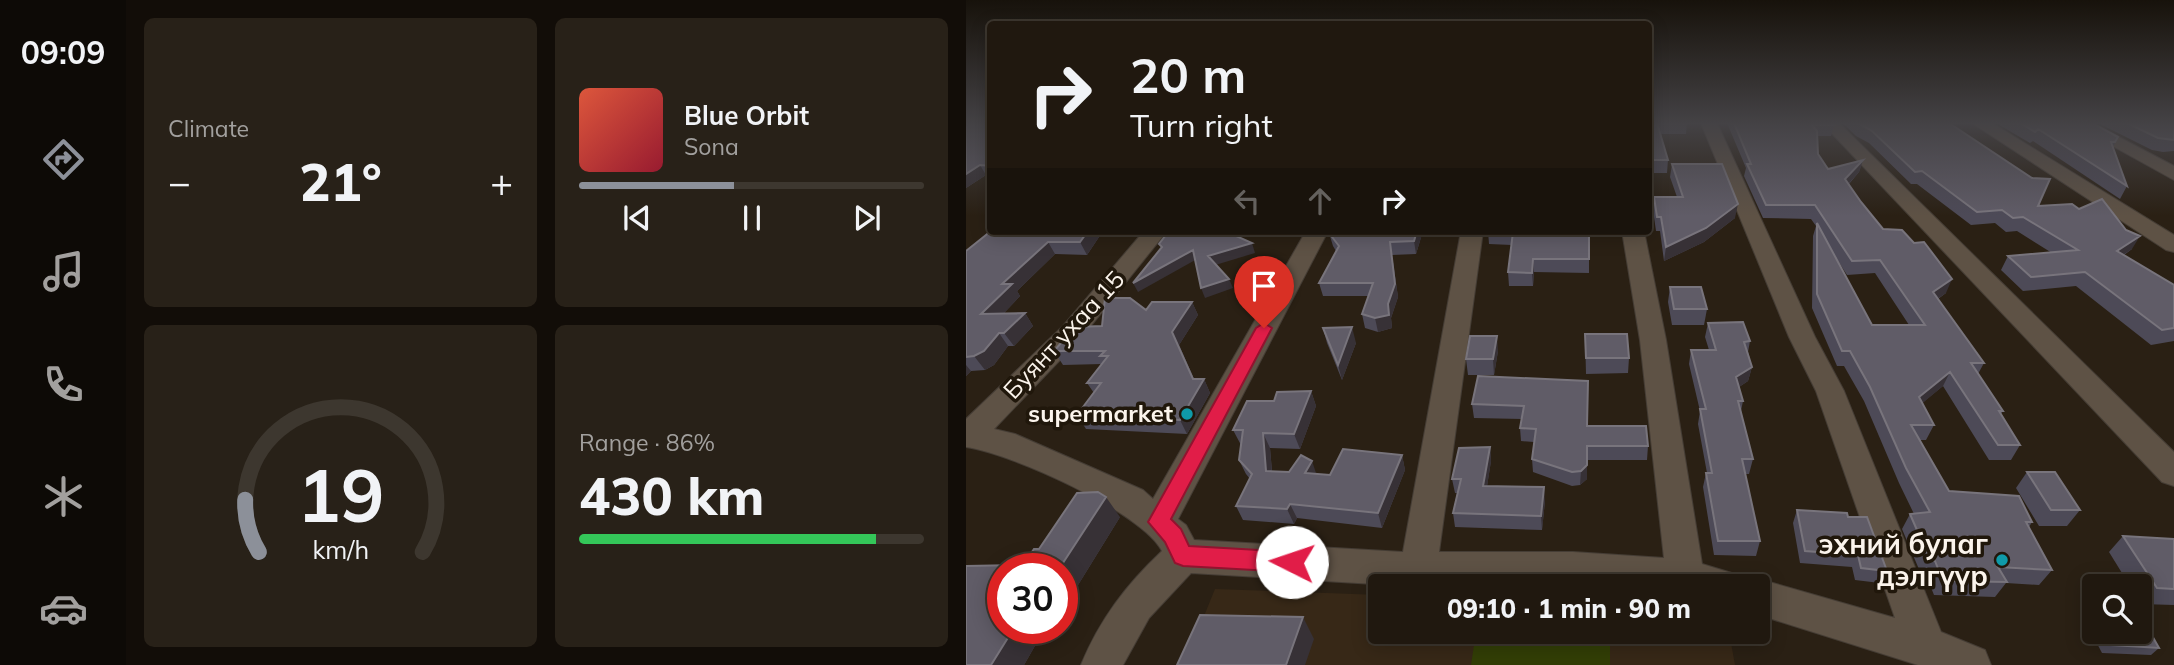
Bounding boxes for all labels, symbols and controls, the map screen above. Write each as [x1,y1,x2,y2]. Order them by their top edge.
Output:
text: 09:09 [21,32,105,72]
text: 20 m [1130,44,1246,105]
icon: right [1015,49,1106,140]
text: Blue Orbit [684,99,809,132]
text: Turn right [1130,105,1273,145]
text: Climate [168,114,249,143]
text: Sona [684,132,739,161]
icon: directions [39,135,88,184]
text: 21° [299,149,382,214]
text: − [168,158,191,206]
text: + [490,158,513,206]
icon: left [1228,182,1266,220]
icon: ahead [1301,182,1339,220]
icon: right [1374,182,1412,220]
icon: previous [618,199,656,237]
icon: pause [733,199,771,237]
icon: next [848,199,886,237]
icon: music [39,247,88,296]
pin [1234,256,1294,328]
street label: Буянт ухаа 15 [996,264,1130,405]
icon: arrive [1245,267,1283,305]
icon: phone [39,360,88,409]
place label: supermarket [1028,398,1173,428]
marker: supermarket [1179,406,1195,422]
text: Range · 86% [579,428,715,457]
text: 19 [297,449,384,540]
text: 430 km [579,463,764,528]
icon: climate [39,472,88,521]
position arrow [1255,525,1329,599]
place label: эхний булаг дэлгүүр [1819,526,1988,593]
text: km/h [312,534,369,565]
marker: эхний булаг дэлгүүр [1994,552,2010,568]
speed limit sign: 30 [987,553,1078,644]
map controls [2082,574,2152,644]
button: search [2082,574,2152,644]
icon: car [39,584,88,633]
text: 09:10 · 1 min · 90 m [1447,592,1691,625]

